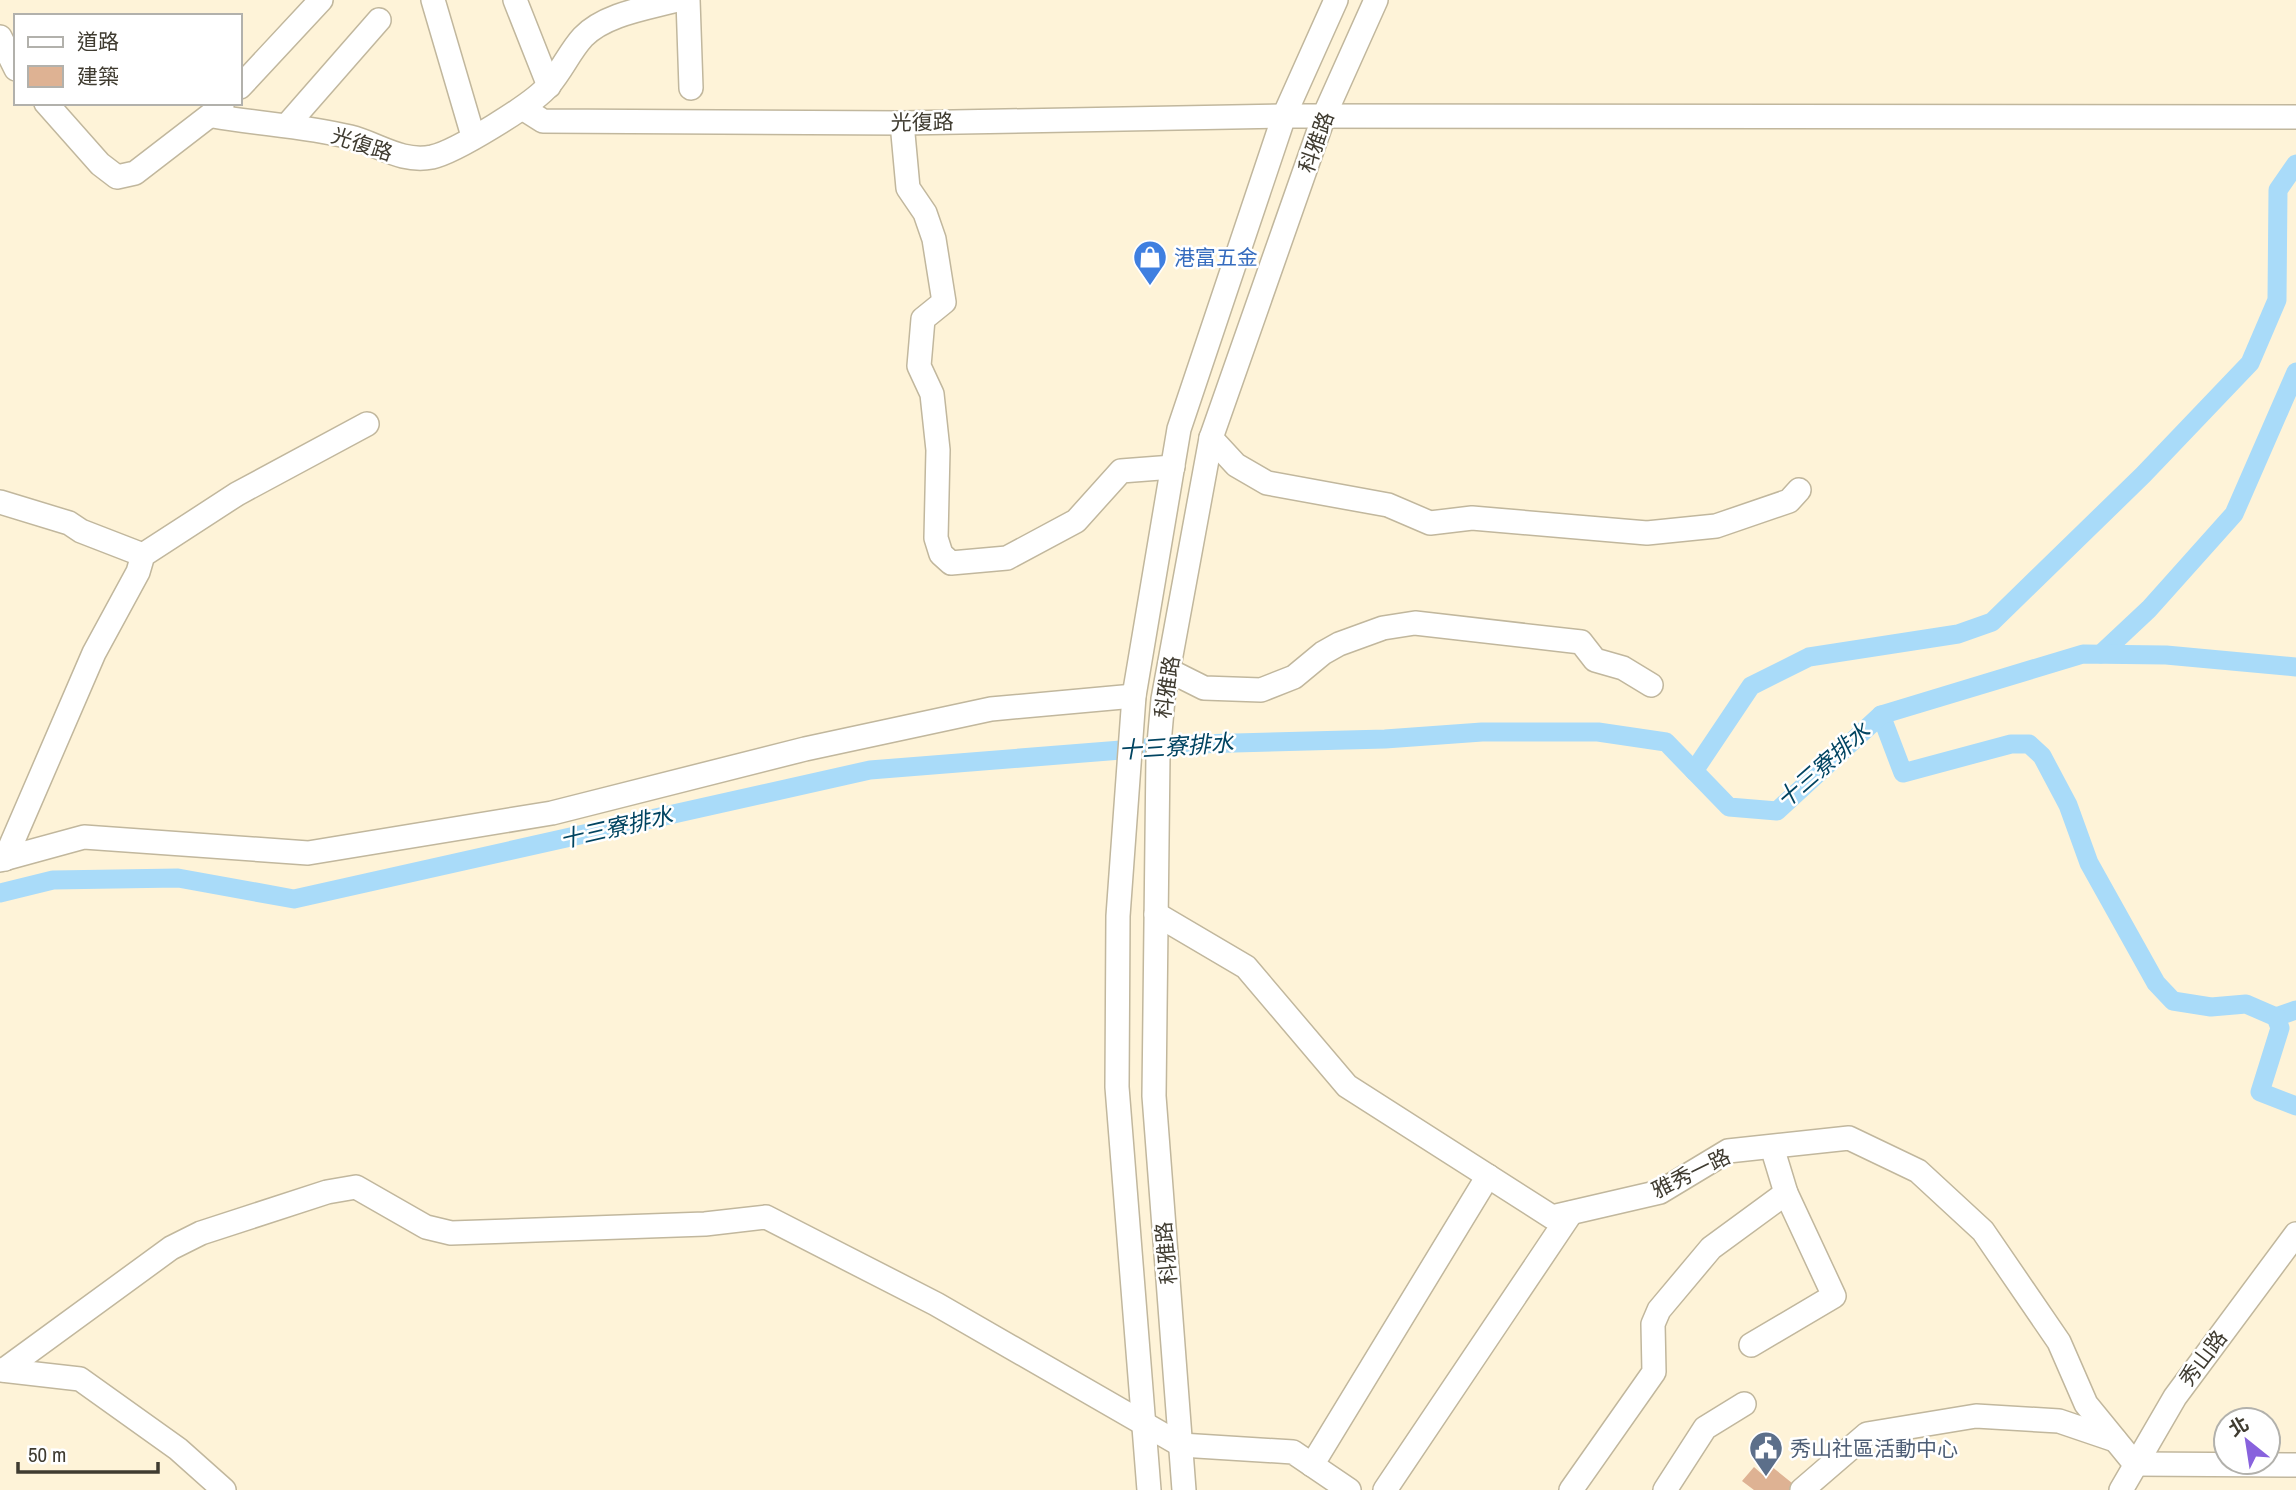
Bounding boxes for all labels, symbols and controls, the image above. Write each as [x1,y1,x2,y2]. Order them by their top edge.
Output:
legend [14,14,242,105]
text: 道路 [77,27,119,56]
text: 建築 [77,62,119,91]
street label: 光復路 [890,107,954,137]
street label: 科雅路 [1292,107,1340,177]
street label: 光復路 [328,120,396,168]
shop icon: 港富五金 [1131,238,1169,287]
place label: 港富五金 [1174,243,1258,272]
street label: 科雅路 [1148,654,1186,720]
water label: 十三寮排水 [1769,715,1877,814]
water label: 十三寮排水 [1118,726,1235,765]
water label: 十三寮排水 [556,799,676,855]
street label: 雅秀一路 [1647,1142,1735,1204]
street label: 科雅路 [1149,1220,1183,1286]
street label: 秀山路 [2172,1324,2234,1392]
north arrow [2212,1406,2282,1476]
text: 北 [2224,1410,2253,1442]
public building icon: 秀山社區活動中心 [1747,1429,1785,1478]
scale bar [18,1430,158,1474]
place label: 秀山社區活動中心 [1790,1434,1958,1463]
text: 50 m [28,1440,66,1469]

